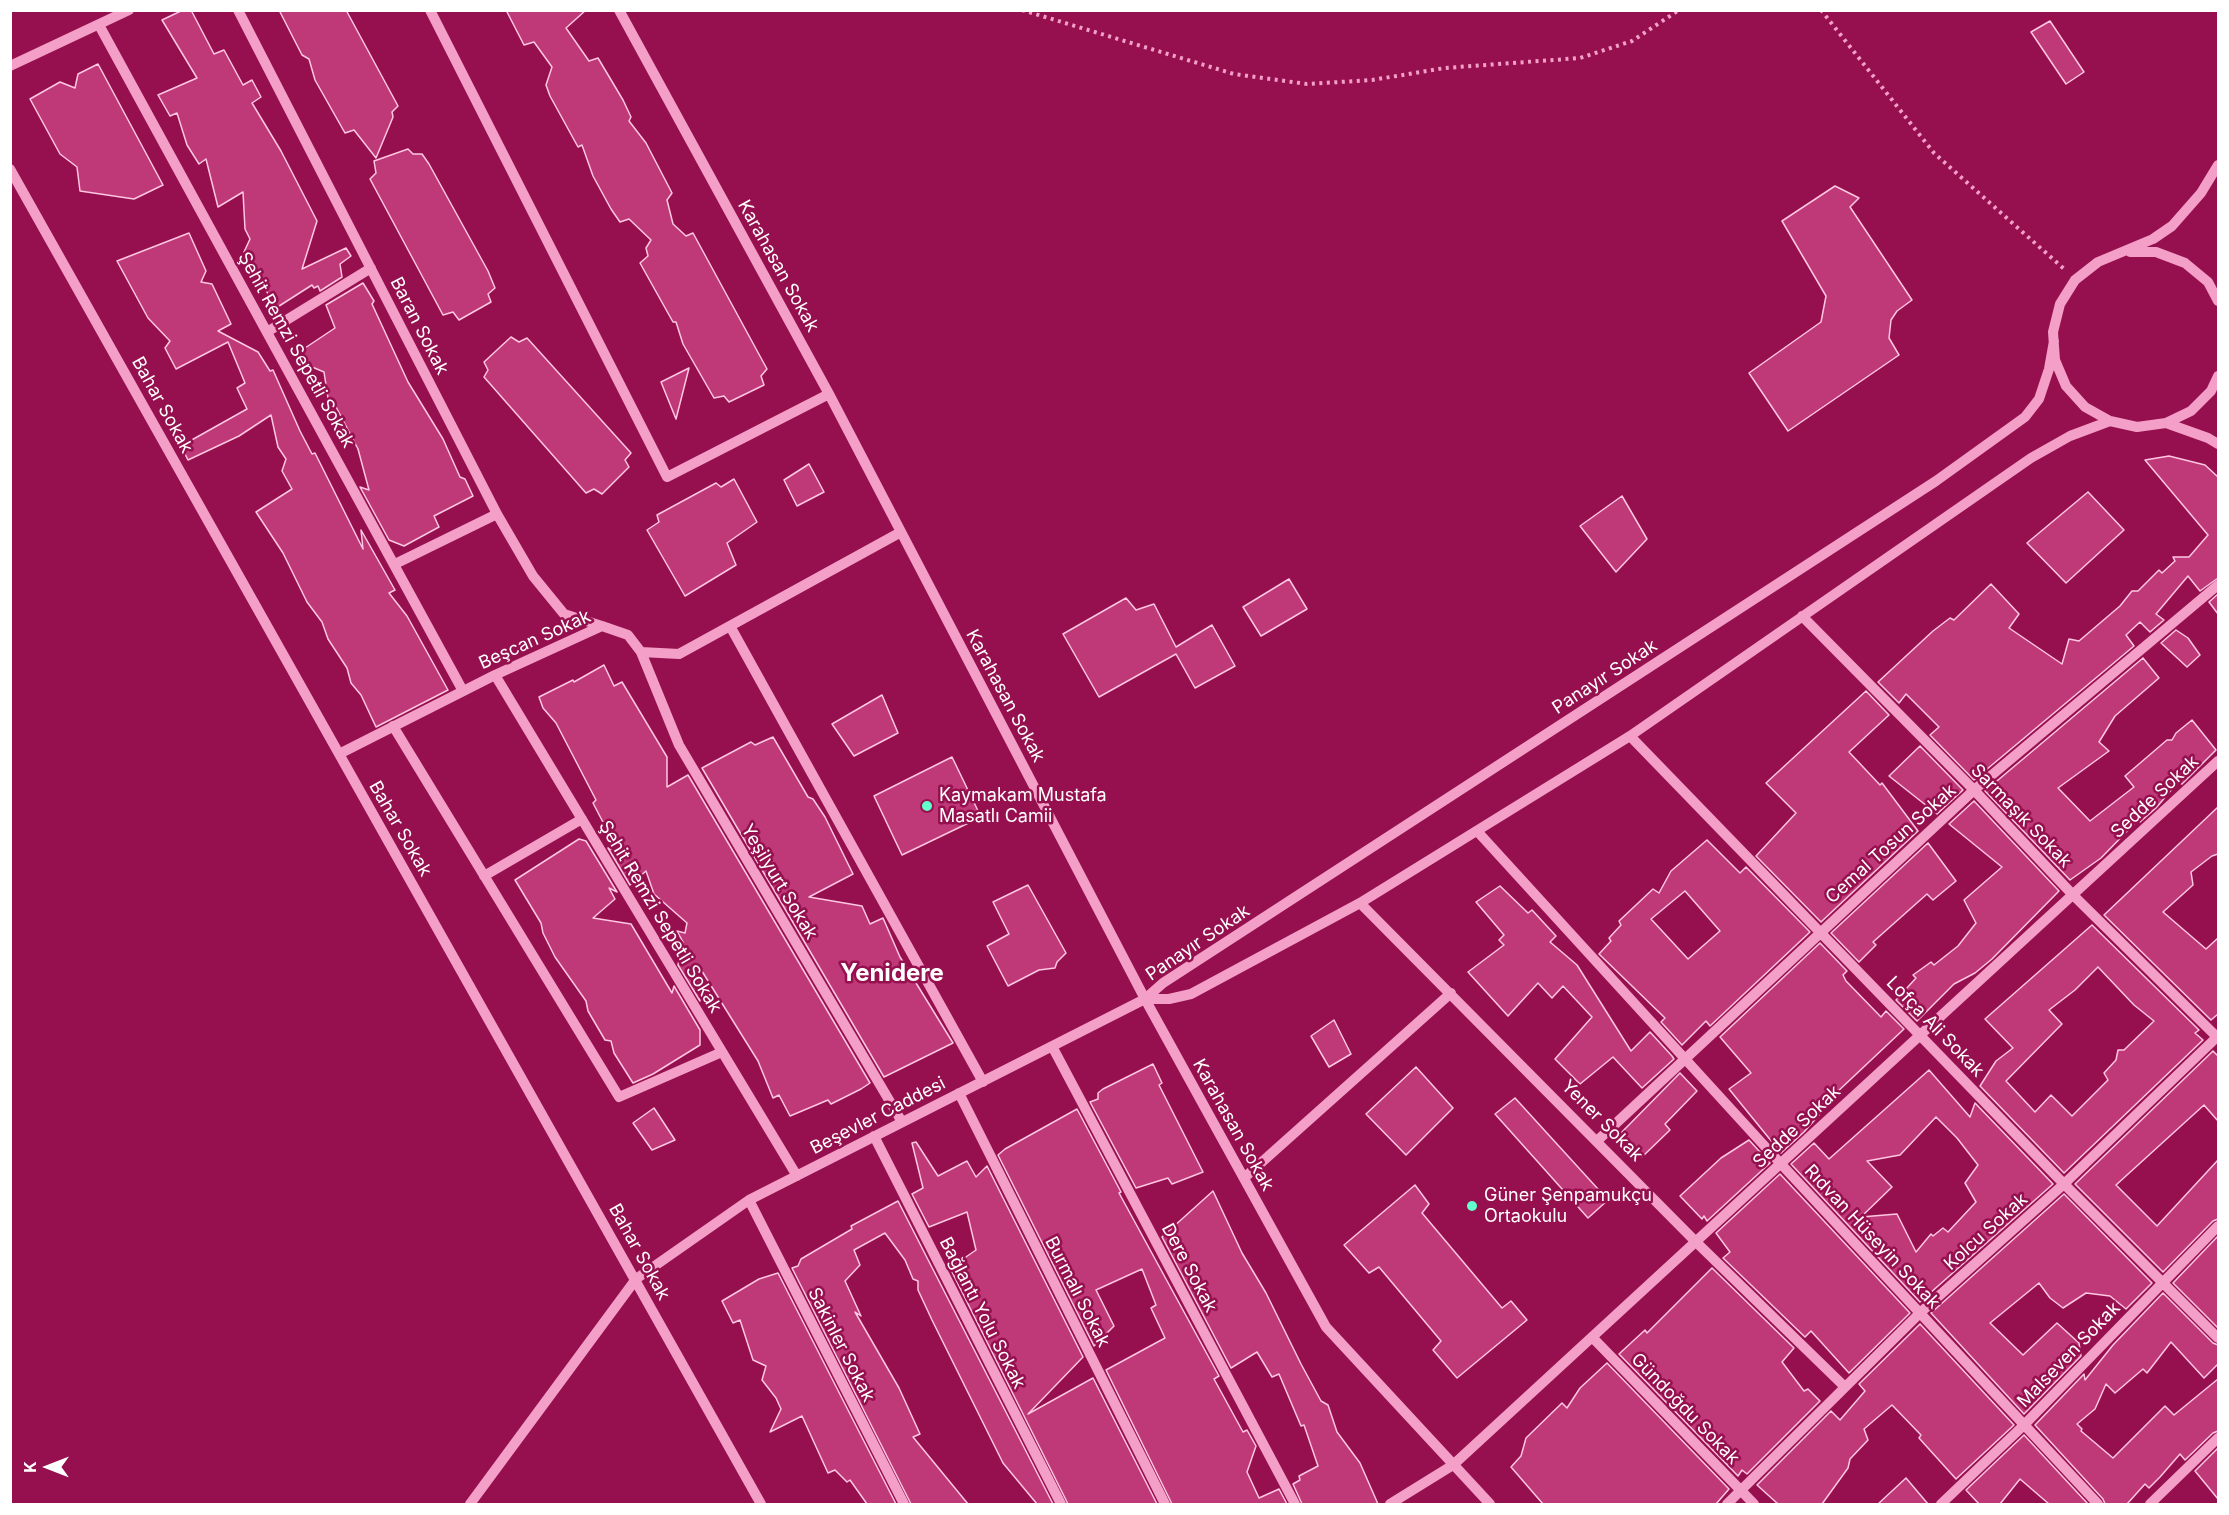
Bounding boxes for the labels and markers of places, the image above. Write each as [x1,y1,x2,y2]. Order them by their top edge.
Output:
place label: Kaymakam Mustafa Masatlı Camii [939,785,1107,828]
marker: Kaymakam Mustafa Masatlı Camii [920,799,934,813]
place label: Güner Şenpamukçu Ortaokulu [1484,1185,1652,1228]
marker: Güner Şenpamukçu Ortaokulu [1465,1199,1479,1213]

